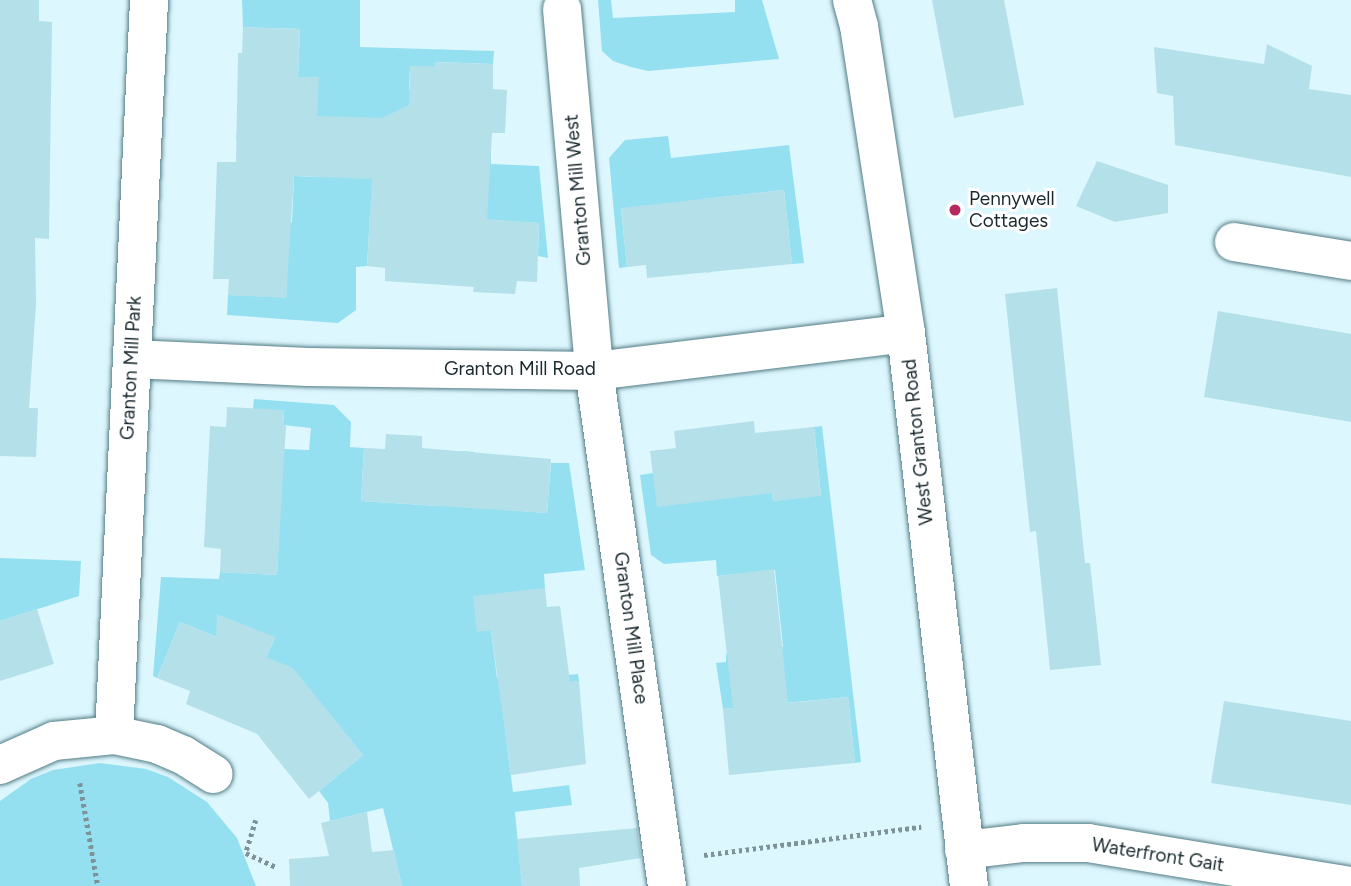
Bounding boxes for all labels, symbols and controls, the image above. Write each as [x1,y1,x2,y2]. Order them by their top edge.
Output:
street label: Granton Mill West [560,113,596,267]
place label: Pennywell Cottages [969,188,1055,232]
marker: Pennywell Cottages [947,202,963,218]
street label: Granton Mill Park [116,295,146,441]
street label: Granton Mill Road [444,358,596,380]
street label: West Granton Road [898,358,938,526]
street label: Granton Mill Place [609,550,653,706]
street label: Waterfront Gait [1090,833,1226,877]

